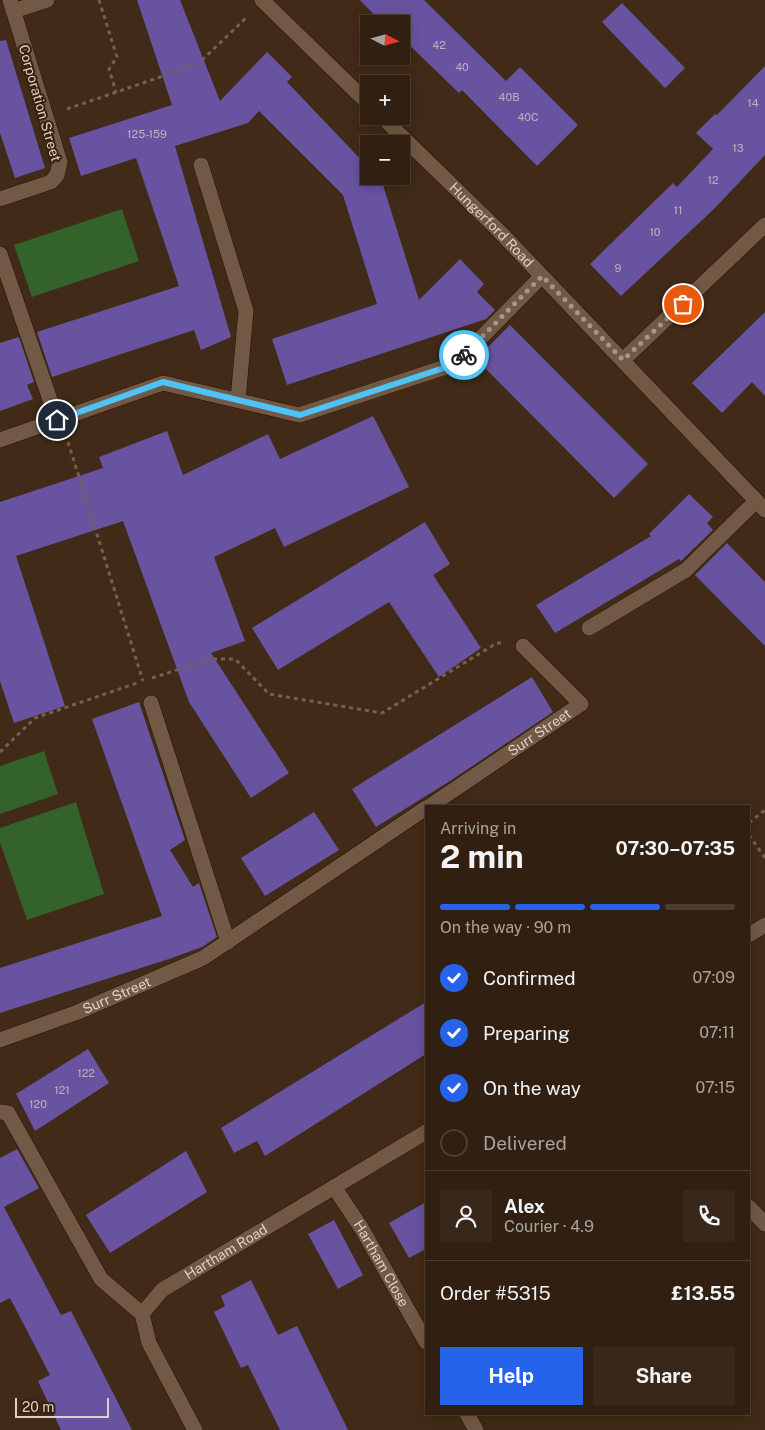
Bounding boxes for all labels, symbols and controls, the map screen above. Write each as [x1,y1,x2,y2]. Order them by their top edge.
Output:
north arrow [360,15,410,65]
map controls [360,15,410,185]
house number: 42 [432,39,446,51]
street label: Corporation Street [16,43,64,163]
house number: 40 [455,61,469,73]
button: + [360,75,410,125]
house number: 40B [498,91,520,103]
house number: 14 [747,97,759,109]
house number: 40C [517,111,539,123]
house number: 125-159 [127,128,167,140]
button: − [360,135,410,185]
house number: 13 [732,142,744,154]
house number: 12 [707,174,719,186]
street label: Hungerford Road [446,179,537,270]
house number: 11 [674,204,682,216]
house number: 10 [649,226,661,238]
house number: 9 [615,262,622,274]
pin [662,283,704,325]
icon: bag [669,290,697,318]
courier [439,330,489,380]
icon: bike [450,341,478,369]
pin [36,399,78,441]
icon: home [43,406,71,434]
street label: Surr Street [505,705,574,759]
text: Arriving in [440,819,516,838]
text: 07:30–07:35 [616,837,735,859]
text: 2 min [440,838,524,875]
text: On the way · 90 m [440,918,571,937]
icon: check [440,964,468,992]
text: Confirmed [483,967,576,989]
text: 07:09 [693,968,735,987]
street label: Surr Street [80,973,153,1017]
icon: check [440,1019,468,1047]
text: Preparing [483,1022,570,1044]
text: 07:11 [699,1023,735,1042]
house number: 122 [77,1067,95,1079]
icon: check [440,1074,468,1102]
text: On the way [483,1077,581,1099]
text: 07:15 [696,1078,735,1097]
house number: 121 [54,1084,70,1096]
house number: 120 [29,1098,47,1110]
text: Delivered [483,1132,567,1154]
button: person [440,1190,492,1242]
button: phone [683,1190,735,1242]
text: Alex [504,1195,545,1217]
street label: Hartham Close [350,1217,412,1310]
text: Courier · 4.9 [504,1217,594,1236]
street label: Hartham Road [182,1221,270,1283]
text: Order #5315 [440,1282,551,1304]
text: £13.55 [671,1282,735,1304]
button: Help [440,1347,583,1405]
button: Share [593,1347,735,1405]
scale bar [15,1395,109,1418]
text: 20 m [22,1399,54,1415]

